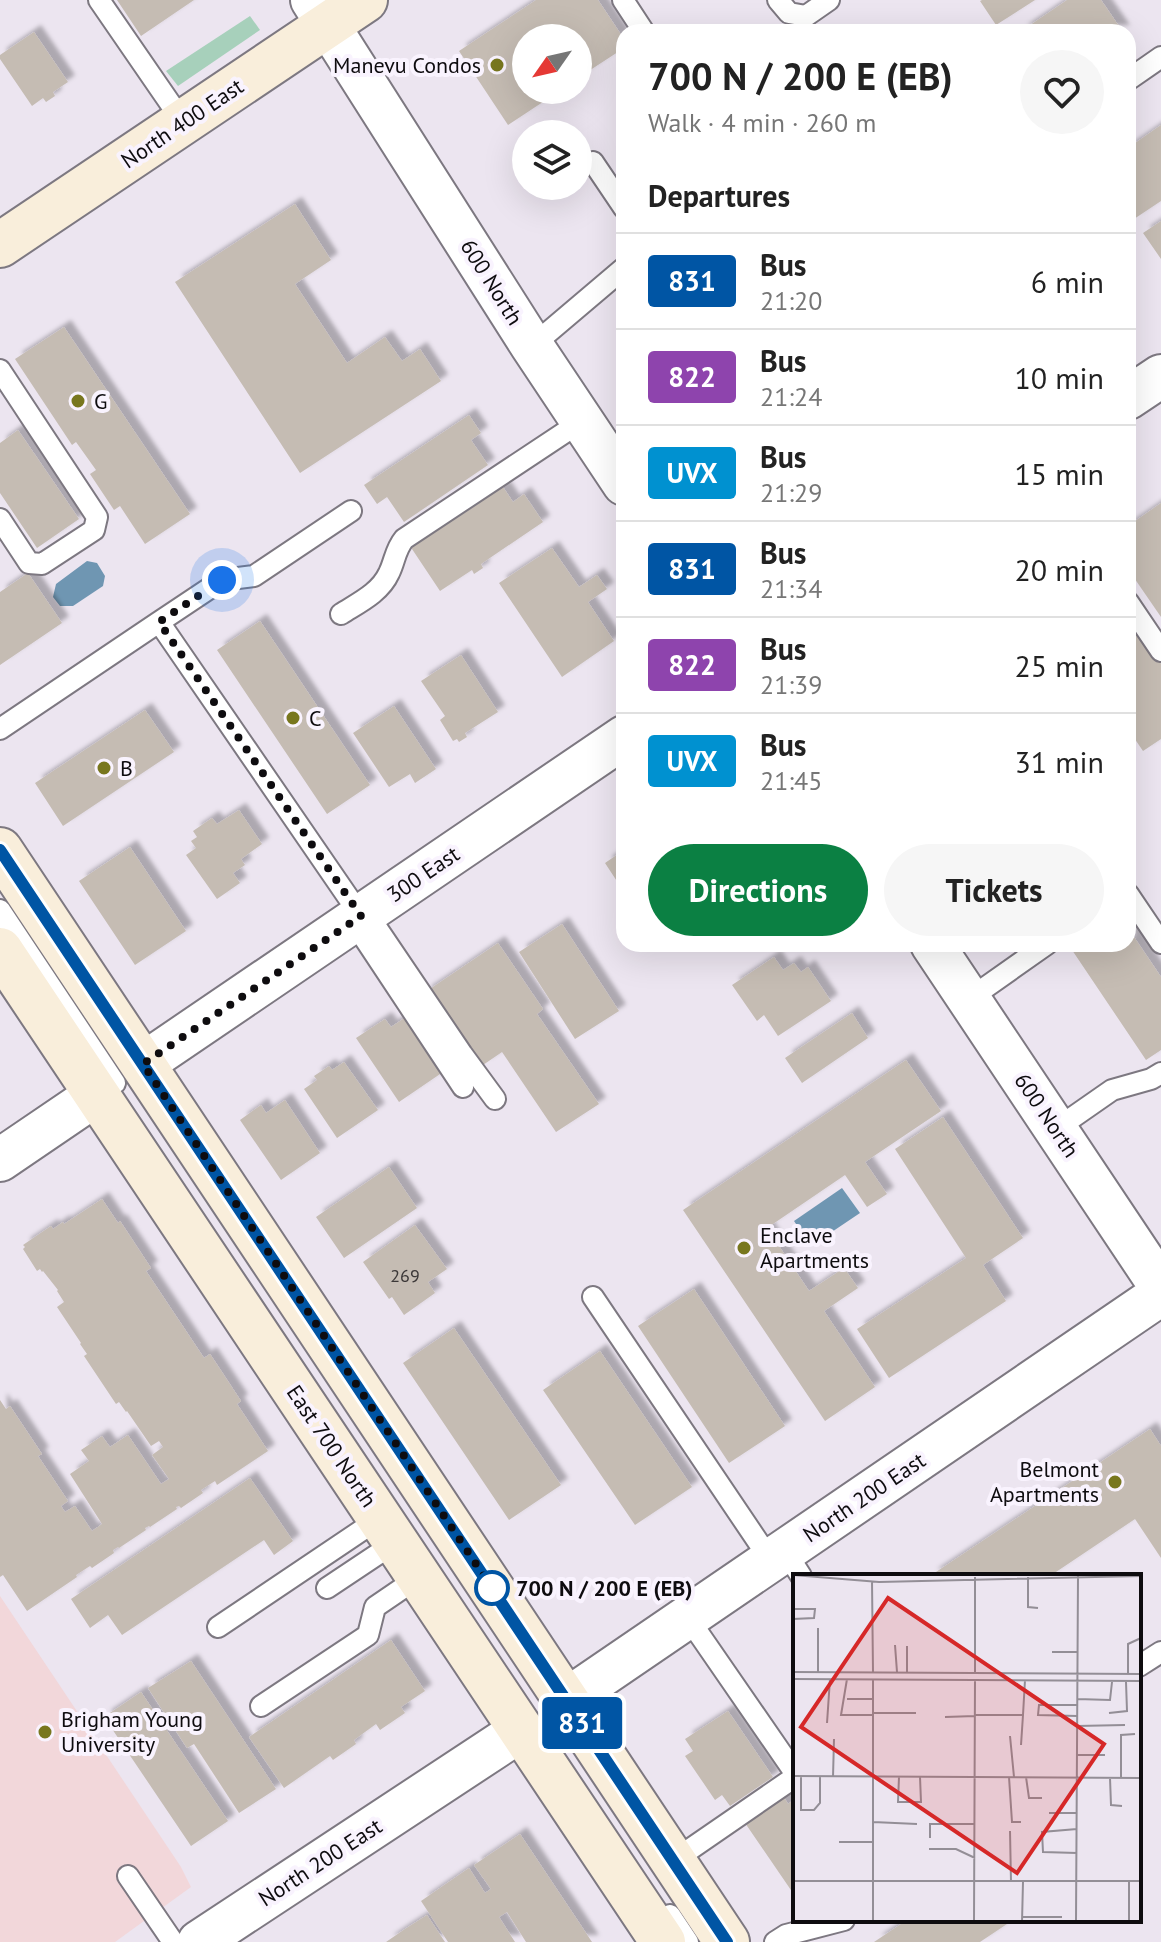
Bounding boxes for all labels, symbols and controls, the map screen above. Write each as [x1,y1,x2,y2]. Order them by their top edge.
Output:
north arrow [512,24,592,104]
map controls [512,24,592,200]
button: heart [1020,50,1104,134]
place label: Manevu Condos [333,51,481,79]
text: 700 N / 200 E (EB) [648,51,953,100]
marker: Manevu Condos [488,56,506,74]
street label: North 400 East [116,72,249,174]
text: Walk · 4 min · 260 m [648,106,876,139]
button: layers [512,120,592,200]
text: Departures [648,176,790,215]
street label: 600 North [455,234,529,330]
text: Bus [760,245,807,284]
text: 831 [668,262,716,299]
text: 6 min [1031,262,1104,301]
text: 21:20 [760,284,822,317]
text: Bus [760,341,807,380]
text: 822 [668,358,716,395]
text: 10 min [1014,358,1104,397]
text: 21:24 [760,380,822,413]
place label: G [94,387,107,415]
marker: G [69,392,87,410]
text: Bus [760,437,807,476]
text: UVX [666,454,718,491]
text: 15 min [1014,454,1104,493]
text: 21:29 [760,476,822,509]
text: Bus [760,533,807,572]
text: 831 [668,550,716,587]
text: 20 min [1014,550,1104,589]
your location [202,560,242,600]
text: 21:34 [760,572,822,605]
text: Bus [760,629,807,668]
text: 822 [668,646,716,683]
text: 25 min [1014,646,1104,685]
text: 21:39 [760,668,822,701]
place label: C [309,704,322,732]
marker: C [284,709,302,727]
text: Bus [760,725,807,764]
text: UVX [666,742,718,779]
text: 31 min [1014,742,1104,781]
place label: B [120,754,133,782]
marker: B [95,759,113,777]
text: 21:45 [760,764,822,797]
street label: 300 East [381,839,465,908]
button: Directions [648,844,868,936]
button: Tickets [884,844,1104,936]
street label: 600 North [1009,1067,1085,1163]
place label: Enclave Apartments [760,1221,869,1274]
marker: Enclave Apartments [735,1239,753,1257]
house number: 269 [390,1264,420,1287]
street label: East 700 North [281,1380,383,1512]
street label: North 200 East [798,1446,931,1548]
place label: Belmont Apartments [990,1455,1100,1508]
marker: Belmont Apartments [1106,1473,1124,1491]
marker: 700 N / 200 E (EB) [475,1571,509,1605]
place label: 700 N / 200 E (EB) [516,1574,692,1602]
inset map [793,1574,1141,1922]
line badge: 831 [536,1697,628,1749]
text: 831 [558,1704,606,1741]
place label: Brigham Young University [61,1705,203,1758]
marker: Brigham Young University [36,1723,54,1741]
street label: North 200 East [253,1811,387,1912]

